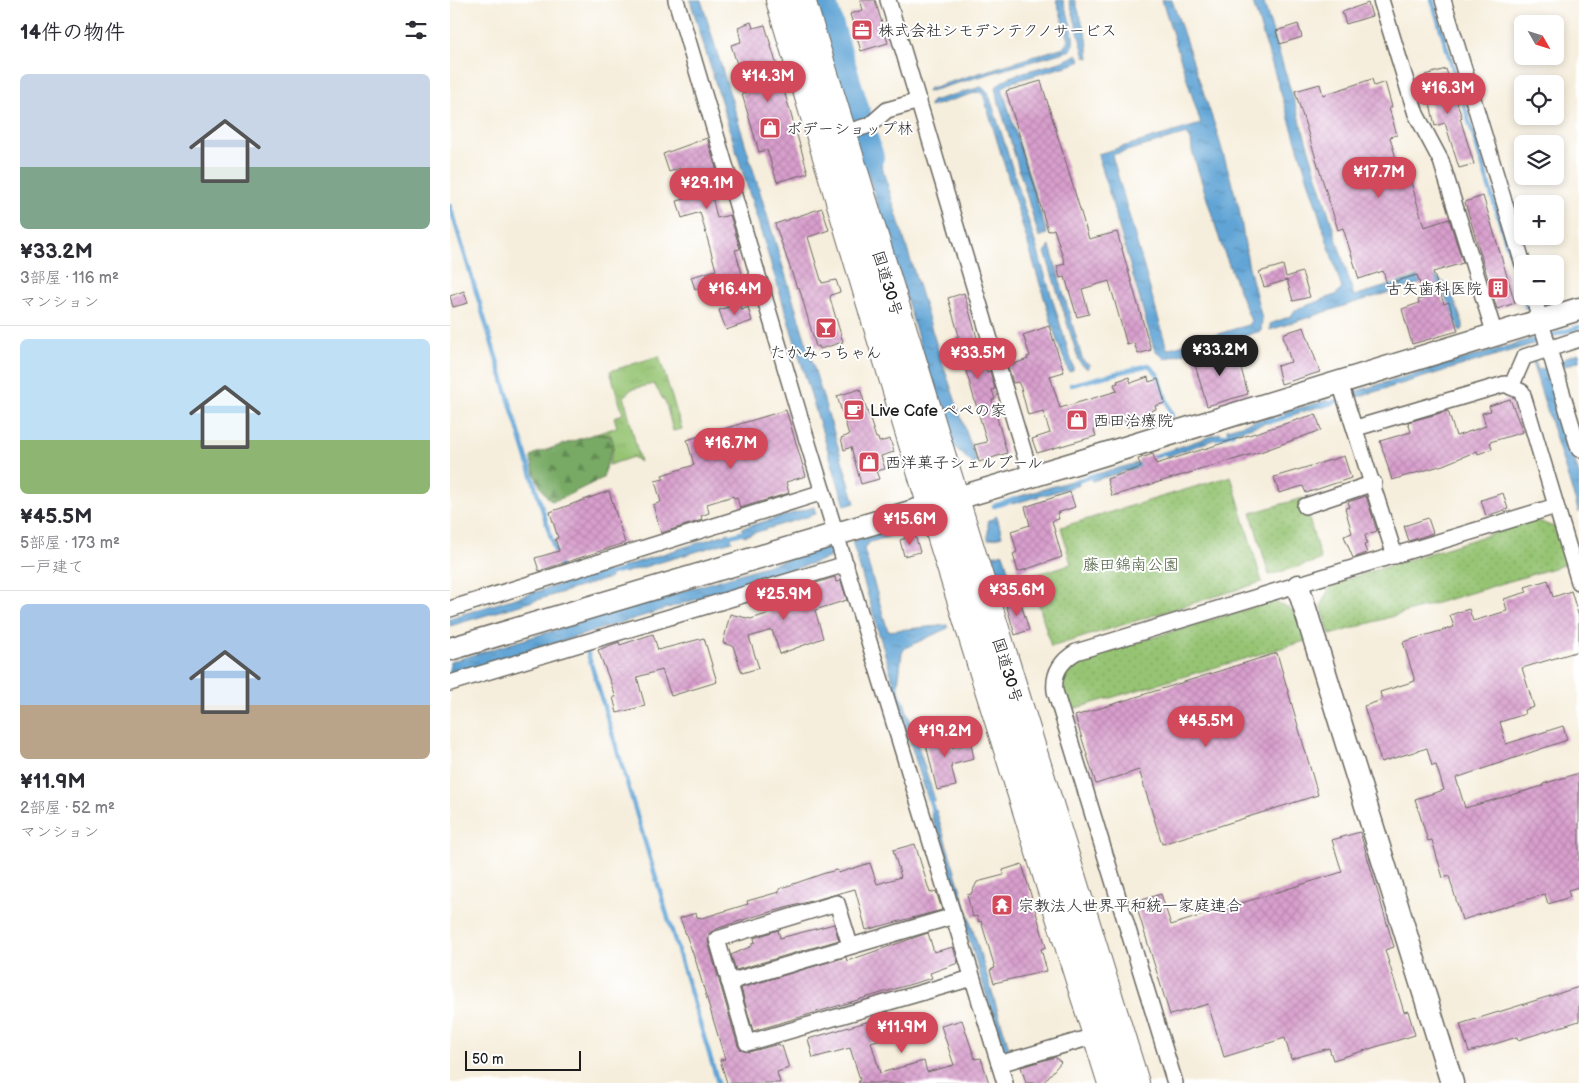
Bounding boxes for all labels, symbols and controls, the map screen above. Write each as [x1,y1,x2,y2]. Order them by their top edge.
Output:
north arrow [1514,15,1564,65]
map controls [1514,15,1564,305]
icon: filters [402,16,430,44]
office icon: 株式会社シモデンテクノサービス [850,18,874,42]
text: 14件の物件 [20,20,125,45]
place label: 株式会社シモデンテクノサービス [878,22,1117,41]
pin: ¥14.3M [727,61,809,103]
text: ¥14.3M [742,67,794,86]
pin: ¥16.3M [1407,72,1489,115]
button: locate [1514,75,1564,125]
text: ¥16.3M [1422,79,1474,98]
icon: home [180,106,270,196]
shop icon: ボデーショップ林 [758,116,782,140]
place label: ボデーショップ林 [786,120,913,139]
button: layers [1514,135,1564,185]
pin: ¥17.7M [1338,156,1420,199]
text: ¥17.7M [1353,163,1405,182]
pin: ¥29.1M [666,168,748,210]
text: ¥29.1M [681,174,733,193]
button: + [1514,195,1564,245]
text: ¥33.2M [20,239,93,264]
street label: 国道30号 [868,249,905,318]
button: − [1514,255,1564,305]
text: 3部屋 · 116 m² [20,269,119,288]
pin: ¥16.4M [694,274,776,316]
building icon: 古矢歯科医院 [1486,276,1510,300]
text: ¥16.4M [708,280,762,299]
place label: 古矢歯科医院 [1386,280,1482,299]
text: マンション [20,293,99,312]
bar icon: たかみっちゃん [814,316,838,340]
pin: ¥33.2M [1179,334,1261,377]
pin: ¥33.5M [937,338,1019,380]
text: ¥33.2M [1192,341,1248,360]
place label: たかみっちゃん [770,344,882,363]
text: ¥33.5M [950,344,1006,363]
icon: home [180,372,270,462]
cafe icon: Live Cafe ペペの家 [842,398,866,422]
place label: Live Cafe ペペの家 [870,402,1006,421]
shop icon: 西田治療院 [1065,408,1089,432]
place label: 西田治療院 [1093,412,1173,431]
pin: ¥16.7M [690,428,772,470]
text: ¥16.7M [705,434,757,453]
shop icon: 西洋菓子シェルブール [857,450,881,474]
place label: 西洋菓子シェルブール [885,454,1043,473]
text: ¥45.5M [20,504,92,529]
pin: ¥15.6M [869,504,951,546]
text: ¥15.6M [884,510,936,529]
text: 5部屋 · 173 m² [20,534,120,553]
park label: 藤田錦南公園 [1083,556,1179,575]
text: 一戸建て [20,558,84,577]
pin: ¥35.6M [976,574,1058,617]
pin: ¥25.9M [743,578,825,621]
text: ¥35.6M [989,581,1045,600]
text: ¥25.9M [756,585,812,604]
street label: 国道30号 [988,636,1025,705]
icon: home [180,637,270,727]
pin: ¥45.5M [1165,706,1247,748]
text: ¥45.5M [1178,712,1234,731]
pin: ¥19.2M [904,716,986,758]
text: ¥19.2M [919,722,971,741]
text: ¥11.9M [20,769,86,794]
text: 2部屋 · 52 m² [20,799,115,818]
text: マンション [20,823,99,842]
temple icon: 宗教法人世界平和統一家庭連合 [990,893,1014,917]
place label: 宗教法人世界平和統一家庭連合 [1018,897,1242,916]
pin: ¥11.9M [861,1012,943,1054]
text: ¥11.9M [877,1018,927,1037]
scale bar [465,1048,581,1071]
text: 50 m [472,1051,504,1068]

